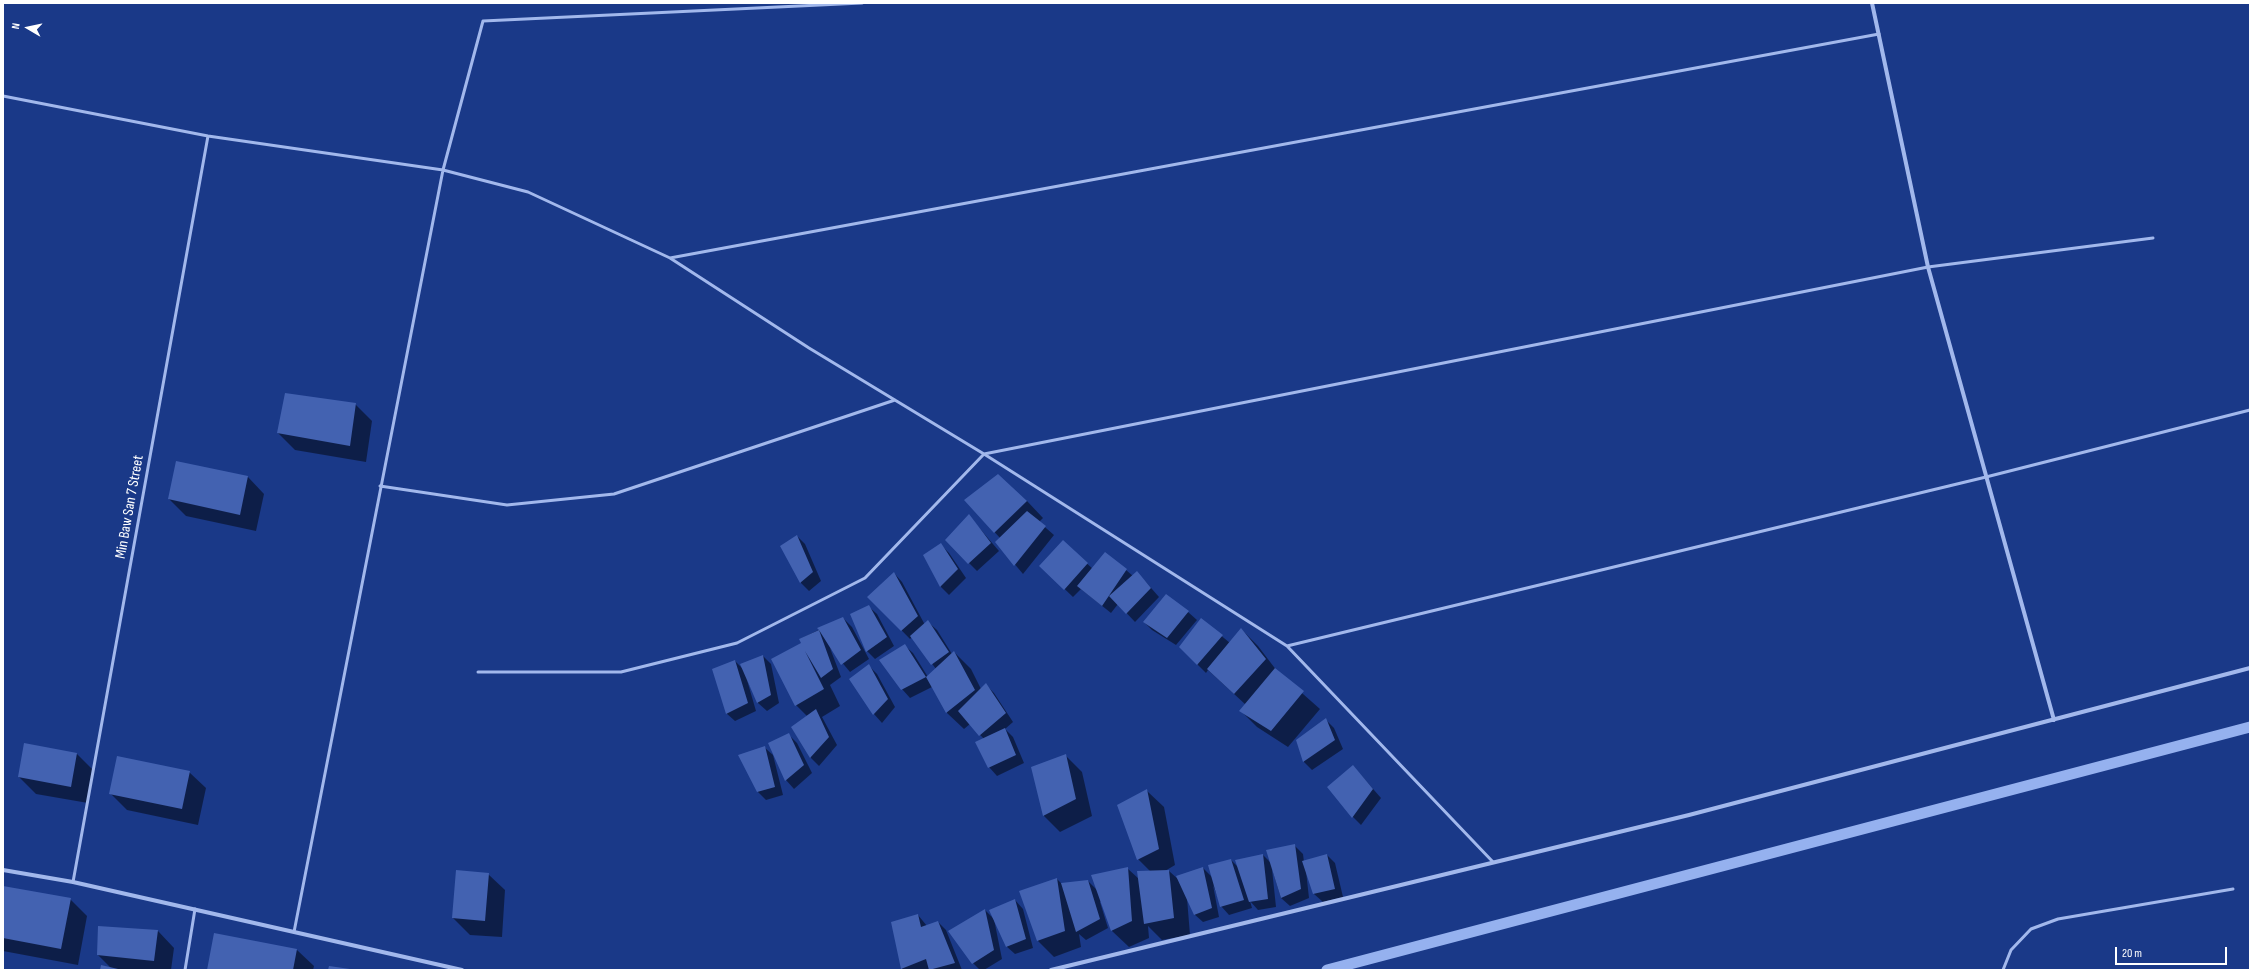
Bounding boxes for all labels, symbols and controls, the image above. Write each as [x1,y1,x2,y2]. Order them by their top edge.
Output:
north arrow [8,8,48,48]
text: N [9,22,23,30]
street label: Min Baw San 7 Street [112,454,148,560]
scale bar [2117,939,2229,965]
text: 20 m [2122,946,2142,961]

